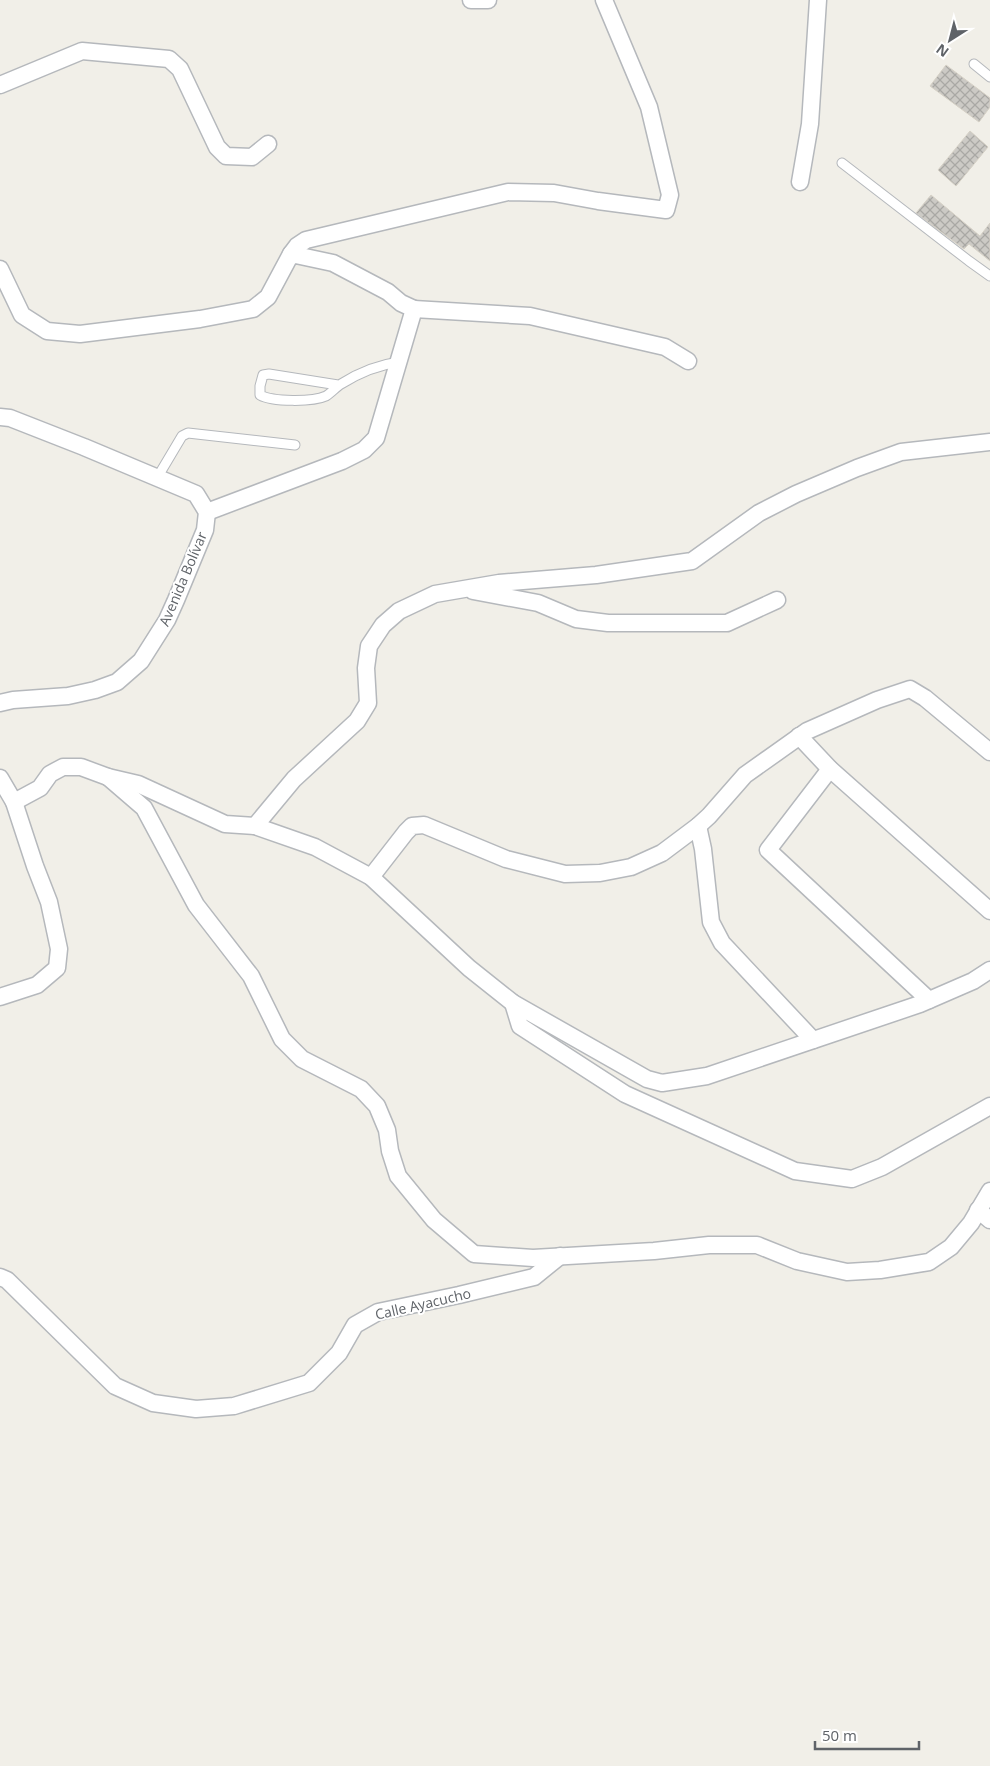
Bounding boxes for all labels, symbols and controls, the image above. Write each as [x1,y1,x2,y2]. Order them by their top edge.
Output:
north arrow [925,15,975,65]
text: N [932,40,952,62]
street label: Avenida Bolívar [154,528,211,629]
street label: Calle Ayacucho [373,1283,473,1324]
scale bar [815,1718,919,1750]
text: 50 m [822,1725,857,1745]

